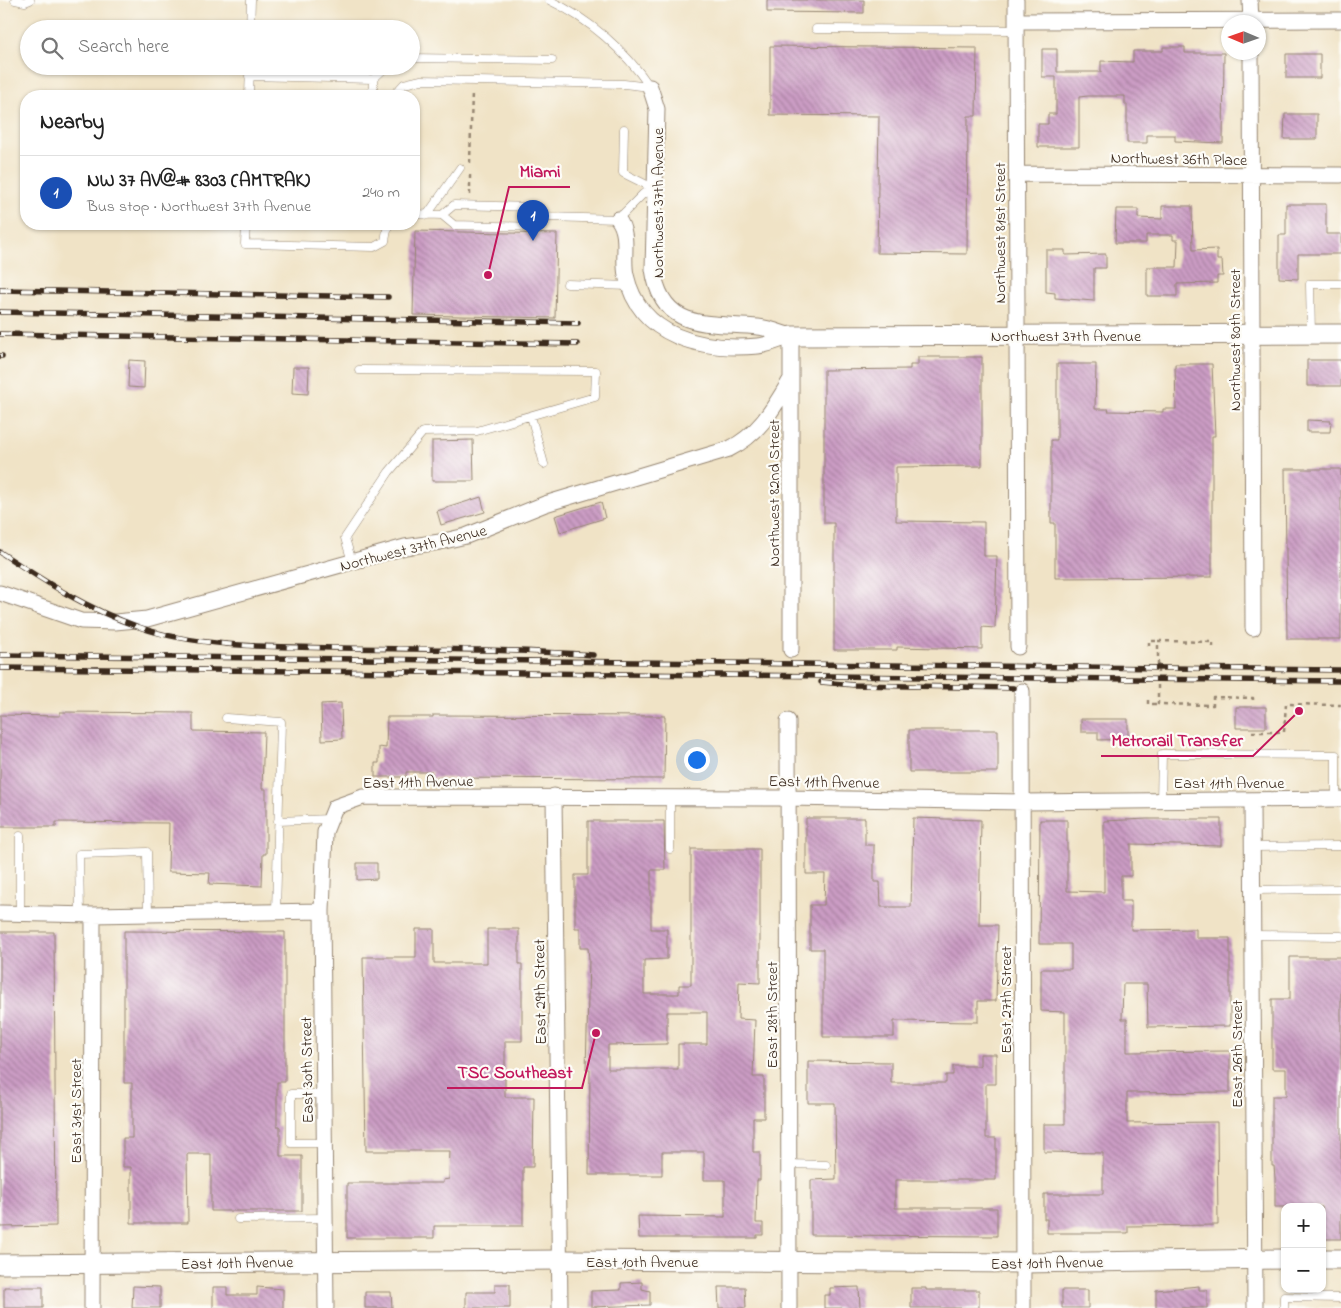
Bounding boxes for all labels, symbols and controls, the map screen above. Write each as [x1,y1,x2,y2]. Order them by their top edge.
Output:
north arrow [1221,15,1266,60]
search box [20,20,420,75]
icon: search [38,34,66,62]
text: Search here [78,34,169,61]
text: Nearby [40,108,104,138]
street label: Northwest 37th Avenue [647,127,671,278]
street label: Northwest 36th Place [1110,147,1248,173]
callout: Miami [509,154,570,187]
text: Miami [519,160,561,186]
street label: Northwest 81st Street [989,162,1013,304]
text: NW 37 AV@# 8303 (AMTRAK) [87,168,310,195]
text: 1 [53,181,59,205]
text: 240 m [362,181,400,205]
text: Bus stop · Northwest 37th Avenue [87,195,311,219]
pin: 1 [517,200,549,241]
street label: Northwest 80th Street [1224,268,1248,411]
street label: Northwest 37th Avenue [991,325,1142,349]
street label: Northwest 82nd Street [763,419,787,567]
street label: Northwest 37th Avenue [338,519,490,579]
callout: Metrorail Transfer [1101,723,1253,756]
text: Metrorail Transfer [1111,729,1243,755]
your location [684,747,710,773]
street label: East 11th Avenue [362,770,474,796]
street label: East 11th Avenue [768,770,880,796]
street label: East 11th Avenue [1174,772,1285,796]
street label: East 29th Street [528,938,554,1045]
street label: East 27th Street [995,946,1019,1054]
street label: East 28th Street [761,961,785,1069]
street label: East 26th Street [1226,999,1250,1108]
street label: East 30th Street [295,1016,321,1124]
callout: TSC Southeast [447,1055,582,1088]
street label: East 31st Street [65,1058,89,1164]
text: TSC Southeast [457,1061,573,1087]
map controls [1281,1203,1326,1293]
button: + [1281,1203,1326,1248]
button: − [1281,1248,1326,1293]
street label: East 10th Avenue [180,1251,294,1277]
street label: East 10th Avenue [586,1251,699,1275]
street label: East 10th Avenue [990,1251,1104,1277]

